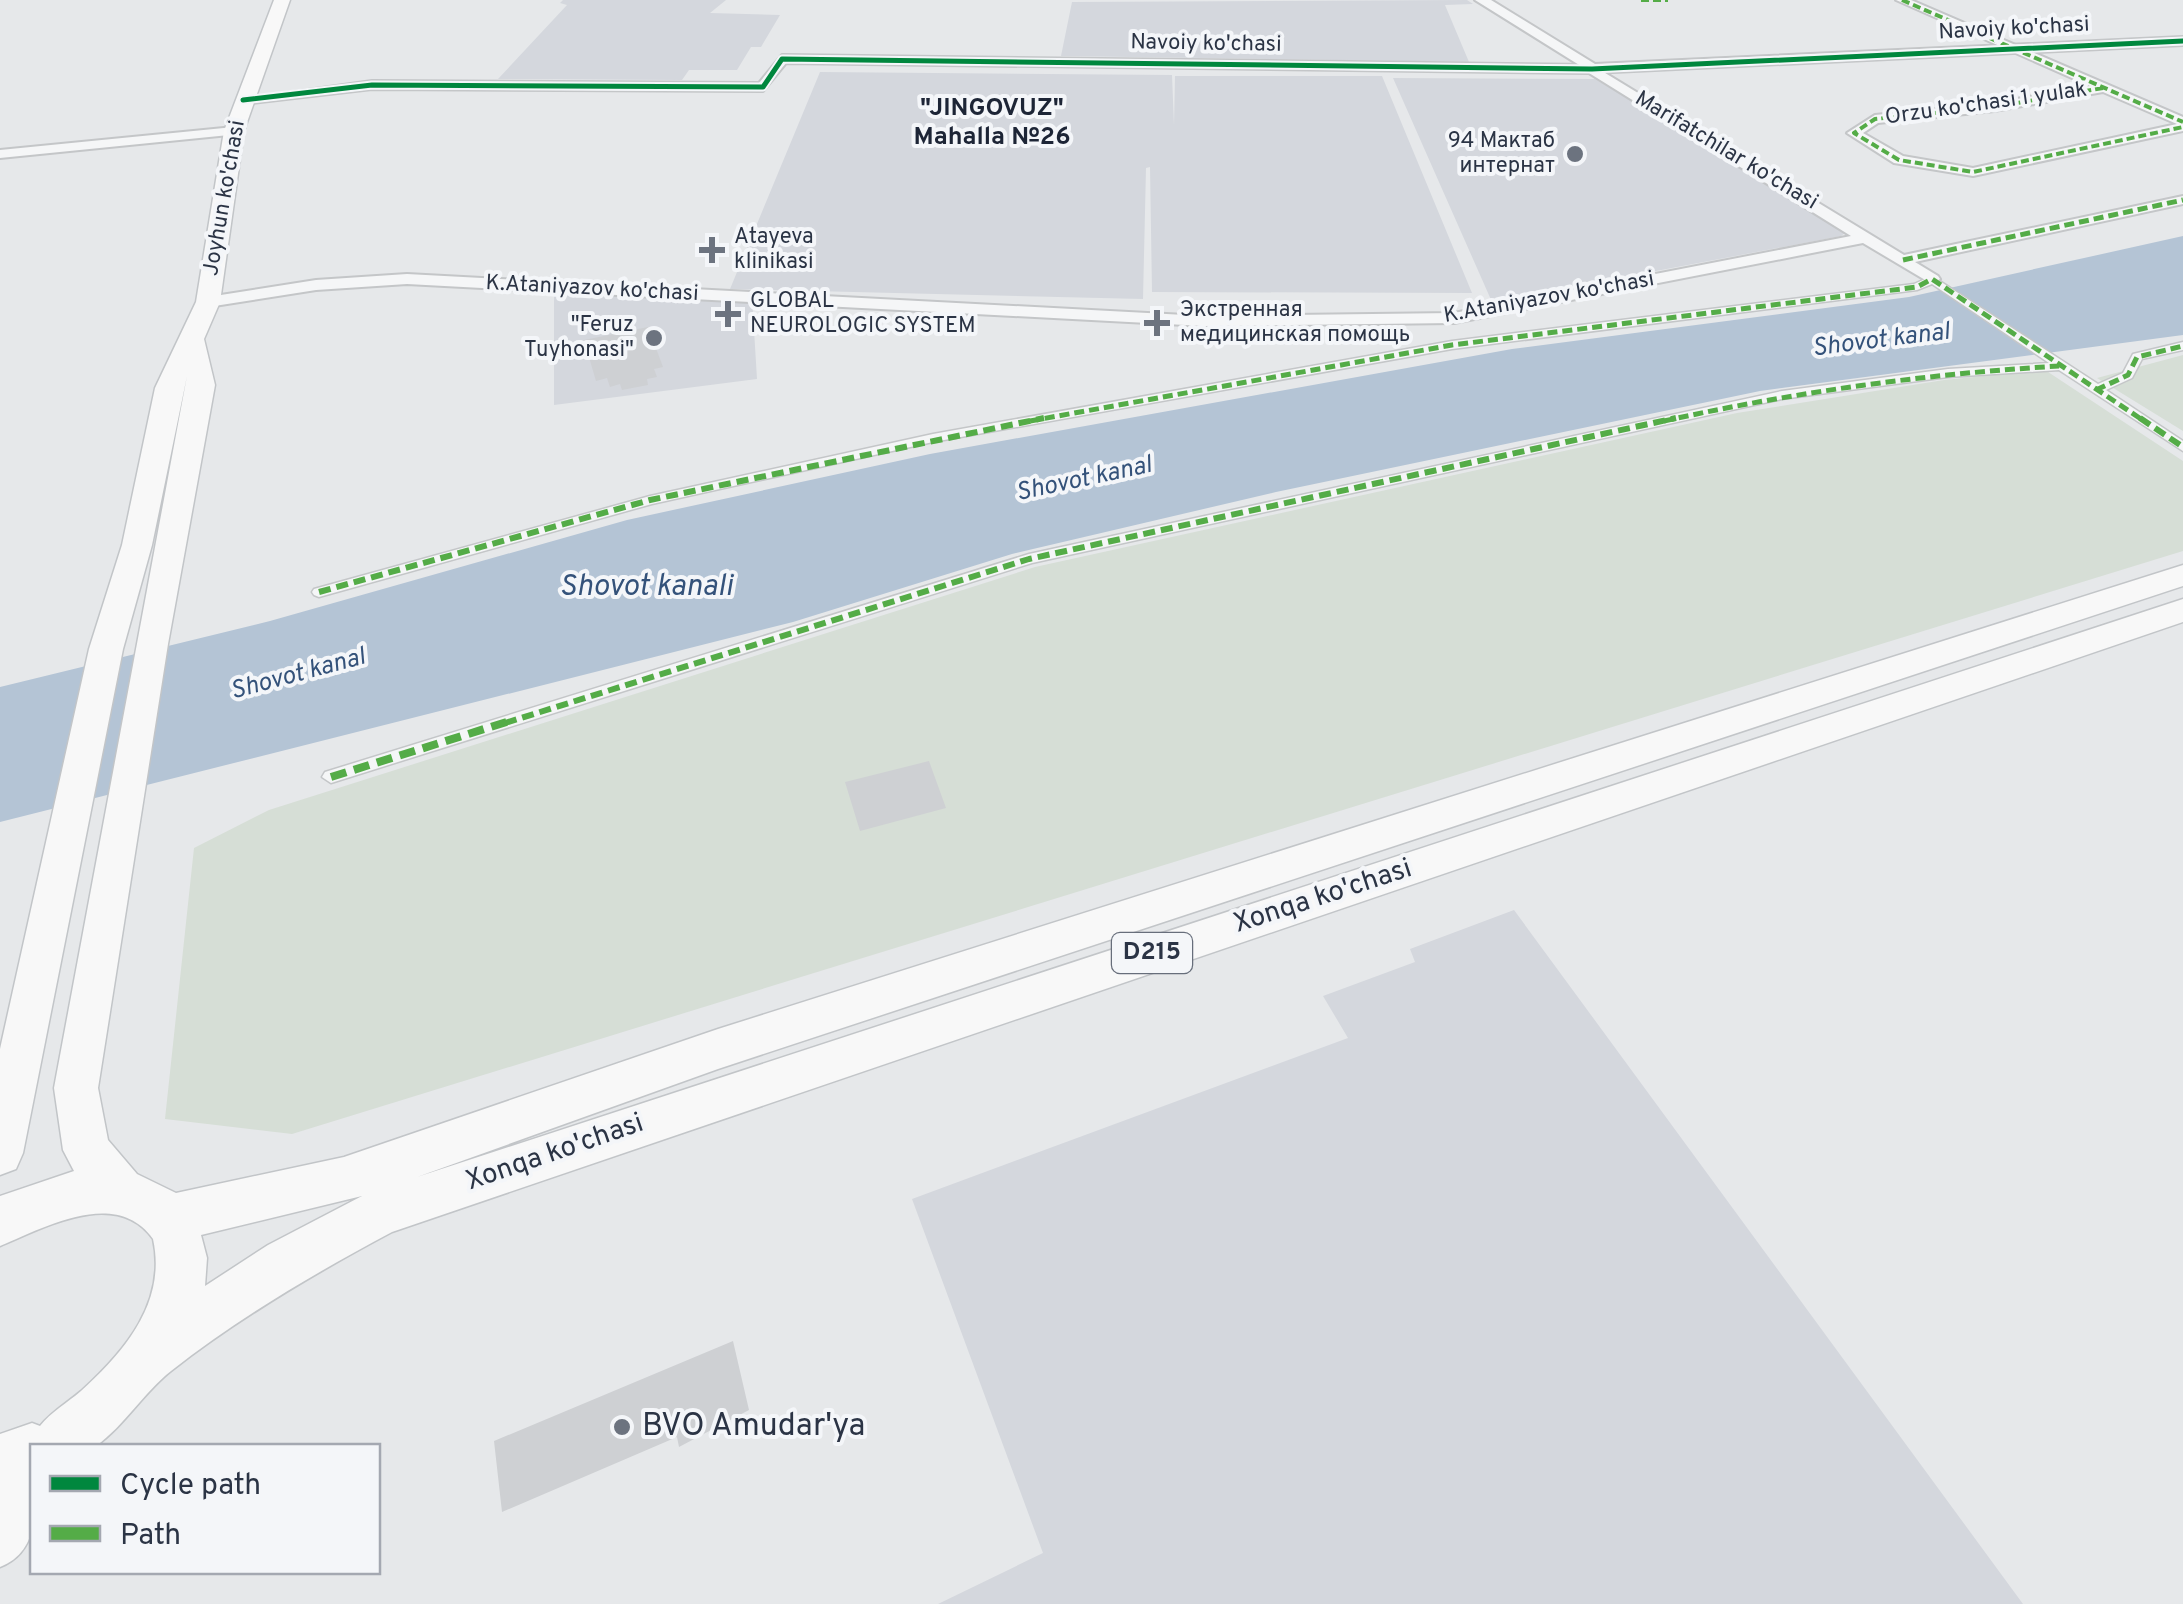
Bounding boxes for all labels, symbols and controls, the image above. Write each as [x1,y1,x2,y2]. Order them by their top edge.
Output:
street label: Navoiy ko'chasi [1938,12,2090,46]
street label: Navoiy ko'chasi [1130,29,1282,59]
street label: Orzu ko'chasi 1 yulak [1883,76,2089,132]
street label: Marifatchilar ko'chasi [1630,86,1822,216]
district label: "JINGOVUZ" Mahalla №26 [913,93,1071,154]
street label: Joyhun ko'chasi [198,118,252,278]
place label: 94 Мактаб интернат [1448,128,1555,180]
marker: 94 Мактаб интернат [1564,143,1586,165]
place label: Atayeva klinikasi [734,224,814,276]
marker: Atayeva klinikasi [699,237,725,263]
street label: K.Ataniyazov ko'chasi [1442,266,1656,330]
street label: K.Ataniyazov ko'chasi [485,270,699,308]
place label: GLOBAL NEUROLOGIC SYSTEM [750,288,976,340]
place label: Экстренная медицинская помощь [1180,297,1410,349]
marker: GLOBAL NEUROLOGIC SYSTEM [715,301,741,327]
marker: Экстренная медицинская помощь [1144,310,1170,336]
place label: "Feruz Tuyhonasi" [524,312,634,364]
water label: Shovot kanal [1810,316,1953,365]
marker: "Feruz Tuyhonasi" [643,327,665,349]
water label: Shovot kanal [1013,450,1157,510]
water label: Shovot kanali [559,569,734,606]
water label: Shovot kanal [227,641,370,708]
street label: Xonqa ko'chasi [1229,851,1417,943]
road number: D215 [1112,933,1192,973]
street label: Xonqa ko'chasi [461,1106,649,1200]
place label: BVO Amudar'ya [642,1407,865,1447]
marker: BVO Amudar'ya [611,1416,633,1438]
legend [30,1444,380,1574]
text: Cycle path [120,1468,261,1505]
text: Path [120,1518,181,1555]

